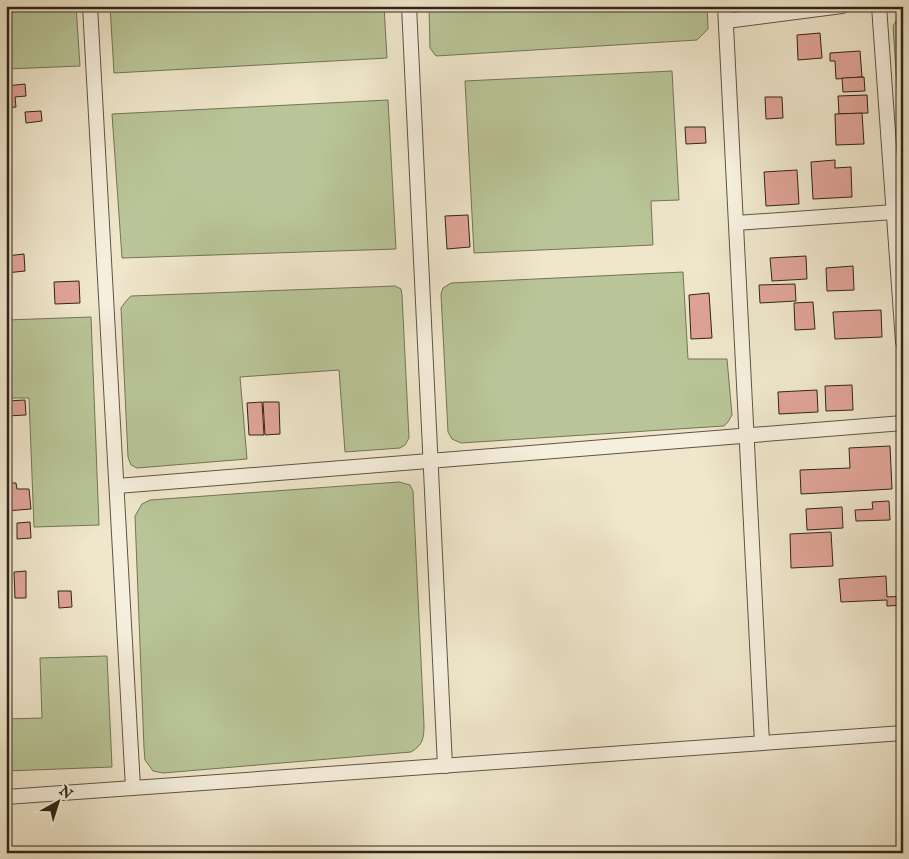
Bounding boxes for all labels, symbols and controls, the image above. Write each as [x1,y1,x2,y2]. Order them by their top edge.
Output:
north arrow [32,776,82,826]
text: N [54,781,76,803]

